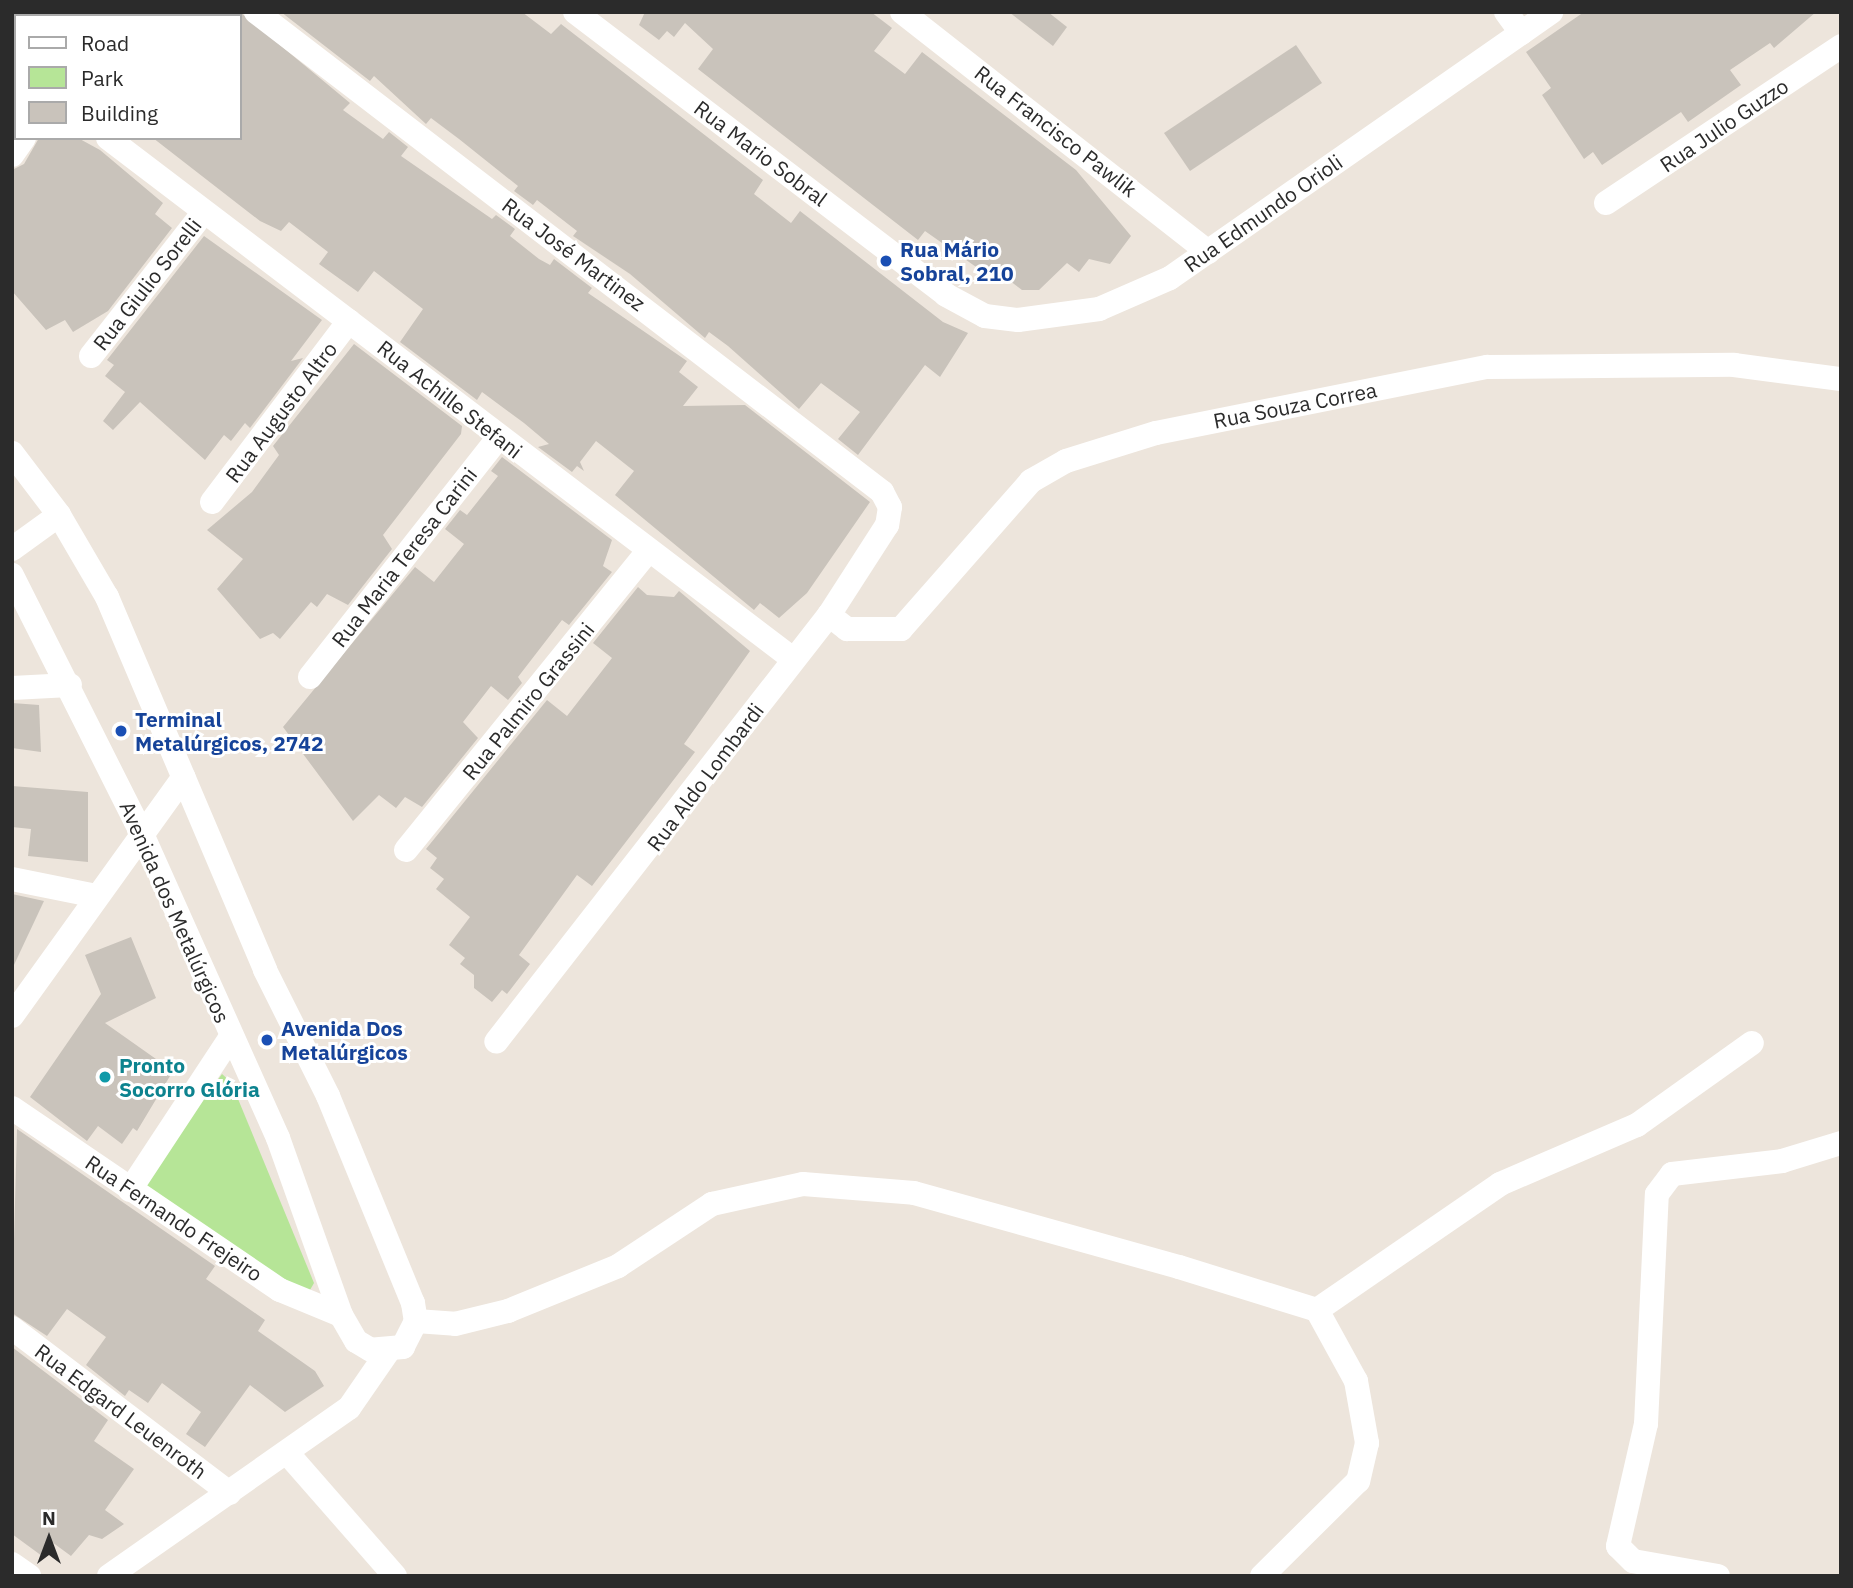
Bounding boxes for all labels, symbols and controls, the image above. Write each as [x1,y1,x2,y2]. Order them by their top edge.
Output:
legend [14,14,242,140]
text: Road [81,29,129,57]
street label: Rua Francisco Pawlik [970,60,1142,202]
text: Park [81,64,124,92]
street label: Rua Julio Guzzo [1655,73,1793,177]
street label: Rua Mario Sobral [689,95,833,211]
text: Building [81,99,158,127]
street label: Rua Edmundo Orioli [1179,149,1347,277]
street label: Rua José Martinez [498,192,650,316]
street label: Rua Giulio Sorelli [88,213,206,355]
place label: Rua Mário Sobral, 210 [900,236,1014,286]
marker: Rua Mário Sobral, 210 [878,253,894,269]
street label: Rua Achille Stefani [373,335,527,463]
street label: Rua Augusto Altro [220,337,342,487]
street label: Rua Souza Correa [1211,377,1379,433]
street label: Rua Maria Teresa Carini [326,462,482,652]
street label: Rua Palmiro Grassini [457,617,599,785]
street label: Rua Aldo Lombardi [641,698,769,856]
place label: Terminal Metalúrgicos, 2742 [135,706,324,756]
marker: Terminal Metalúrgicos, 2742 [113,723,129,739]
street label: Avenida dos Metalúrgicos [115,797,235,1027]
place label: Avenida Dos Metalúrgicos [281,1015,408,1065]
marker: Avenida Dos Metalúrgicos [259,1032,275,1048]
place label: Pronto Socorro Glória [119,1052,260,1102]
marker: Pronto Socorro Glória [97,1069,113,1085]
street label: Rua Fernando Frejeiro [81,1149,267,1287]
street label: Rua Edgard Leuenroth [30,1338,212,1484]
north arrow [14,1504,84,1574]
text: N [42,1506,56,1530]

